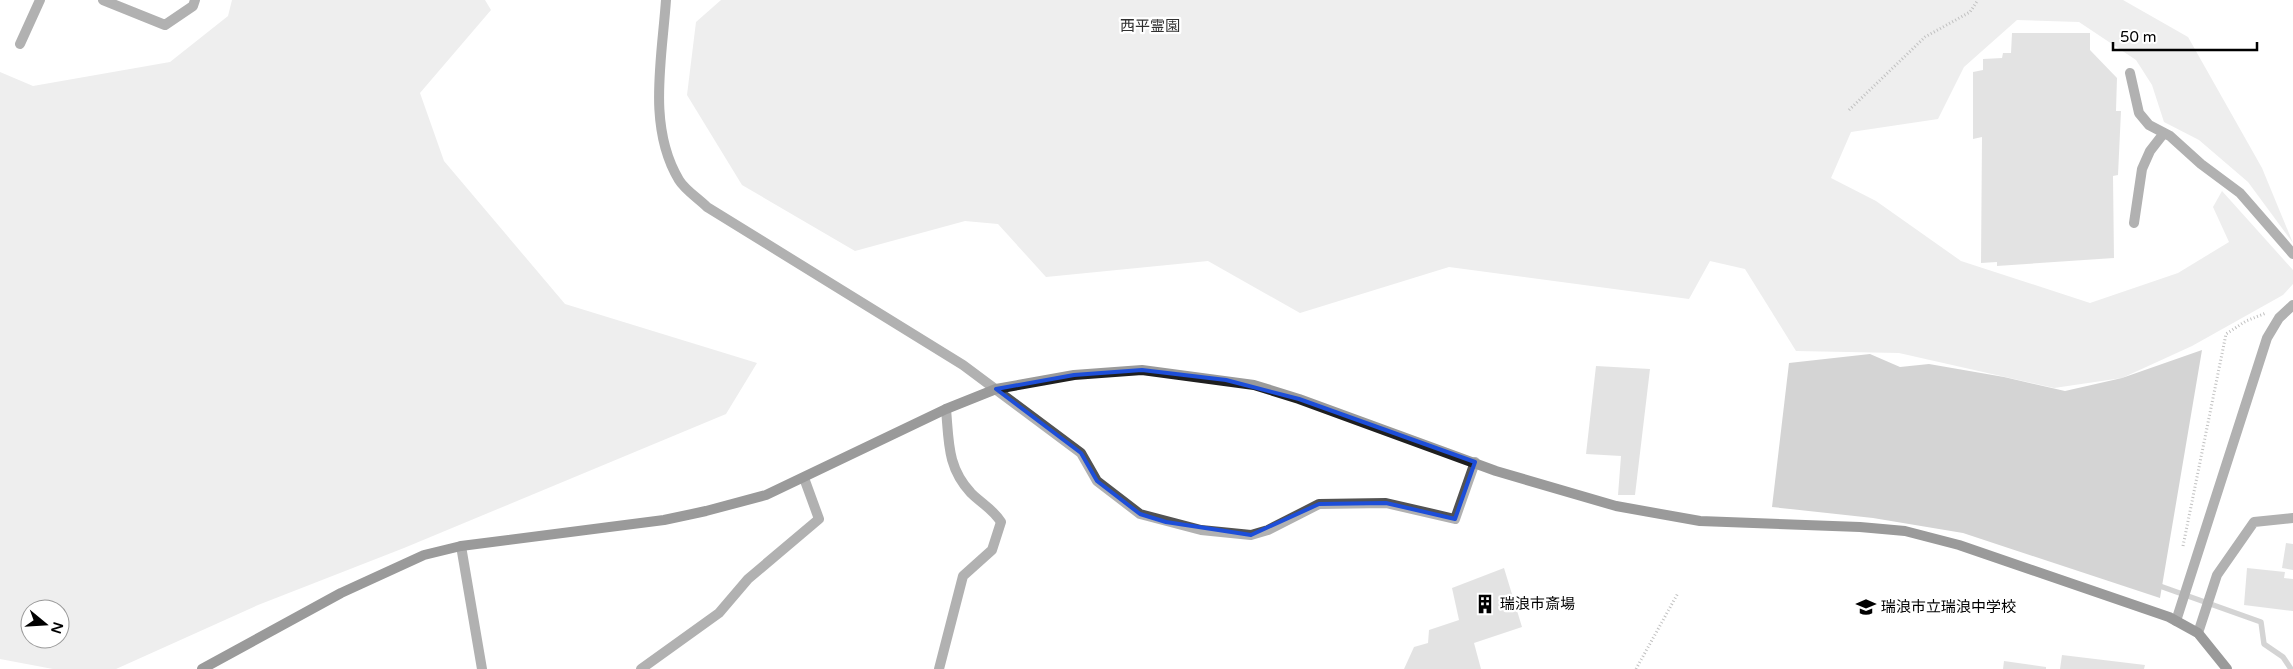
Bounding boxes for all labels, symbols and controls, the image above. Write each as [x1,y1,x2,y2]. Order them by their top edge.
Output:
park label: 西平霊園 [1120,17,1180,35]
scale bar [2113,20,2257,52]
text: 50 m [2120,28,2157,46]
building icon: 瑞浪市斎場 [1474,593,1496,615]
place label: 瑞浪市斎場 [1500,595,1575,613]
school or university icon: 瑞浪市立瑞浪中学校 [1855,596,1877,618]
place label: 瑞浪市立瑞浪中学校 [1881,598,2016,616]
north arrow [20,599,70,649]
text: N [47,620,67,636]

